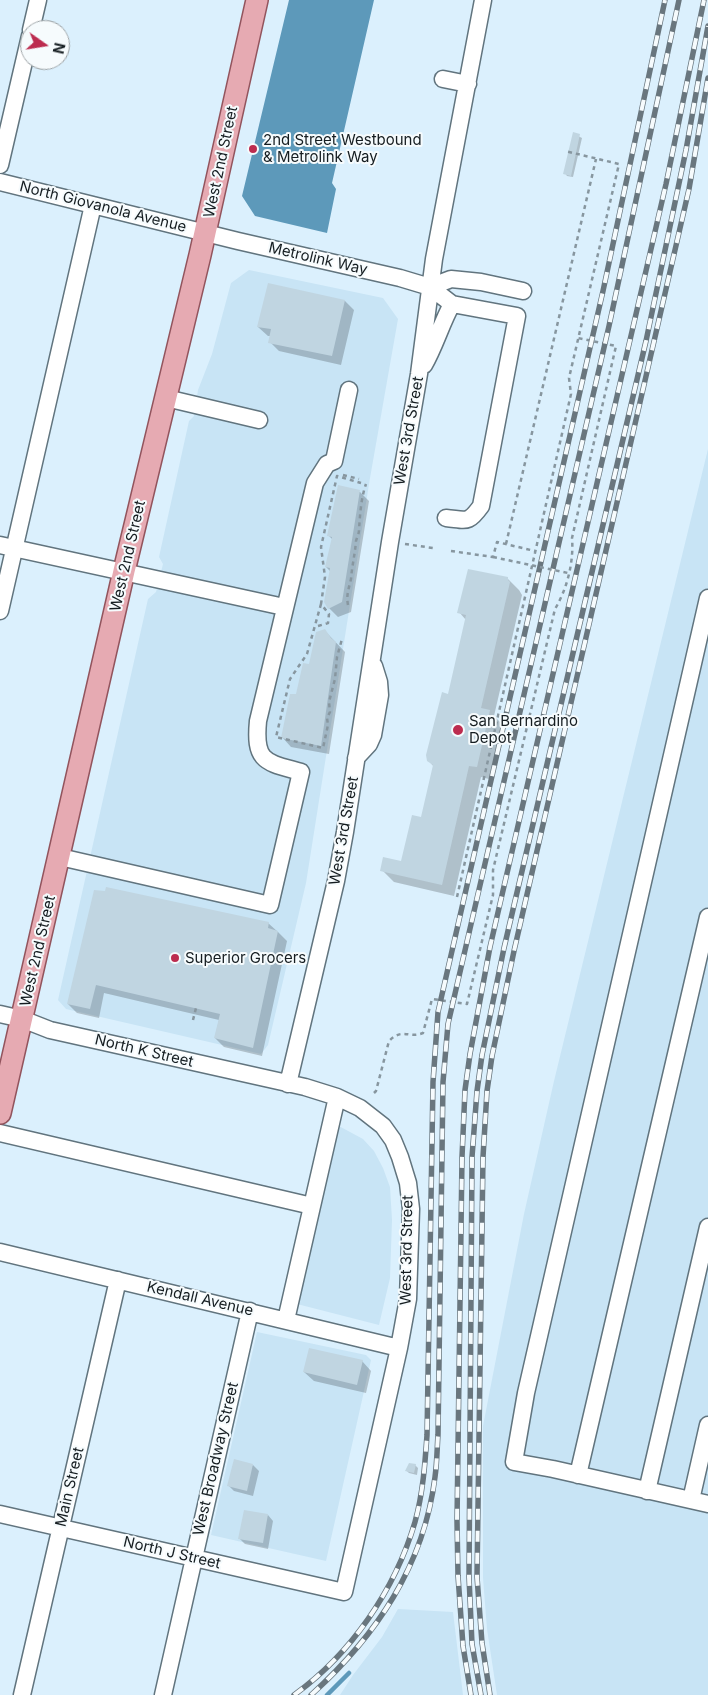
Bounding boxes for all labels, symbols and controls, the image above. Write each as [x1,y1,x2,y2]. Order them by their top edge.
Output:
north arrow [20,20,70,70]
text: N [50,41,69,55]
street label: West 2nd Street [200,105,242,219]
place label: 2nd Street Westbound & Metrolink Way [263,131,422,166]
marker: 2nd Street Westbound & Metrolink Way [247,143,259,155]
street label: North Giovanola Avenue [18,178,188,236]
street label: Metrolink Way [267,239,369,279]
street label: West 3rd Street [391,375,427,487]
street label: West 2nd Street [106,499,150,613]
place label: San Bernardino Depot [469,712,578,747]
marker: San Bernardino Depot [451,723,465,737]
street label: West 3rd Street [326,775,362,887]
street label: West 2nd Street [16,894,60,1008]
place label: Superior Grocers [185,949,306,967]
marker: Superior Grocers [169,952,181,964]
street label: North K Street [93,1031,195,1071]
street label: West 3rd Street [397,1195,417,1305]
street label: Kendall Avenue [145,1278,255,1320]
street label: West Broadway Street [190,1380,242,1538]
street label: Main Street [52,1446,88,1528]
street label: North J Street [122,1533,222,1573]

